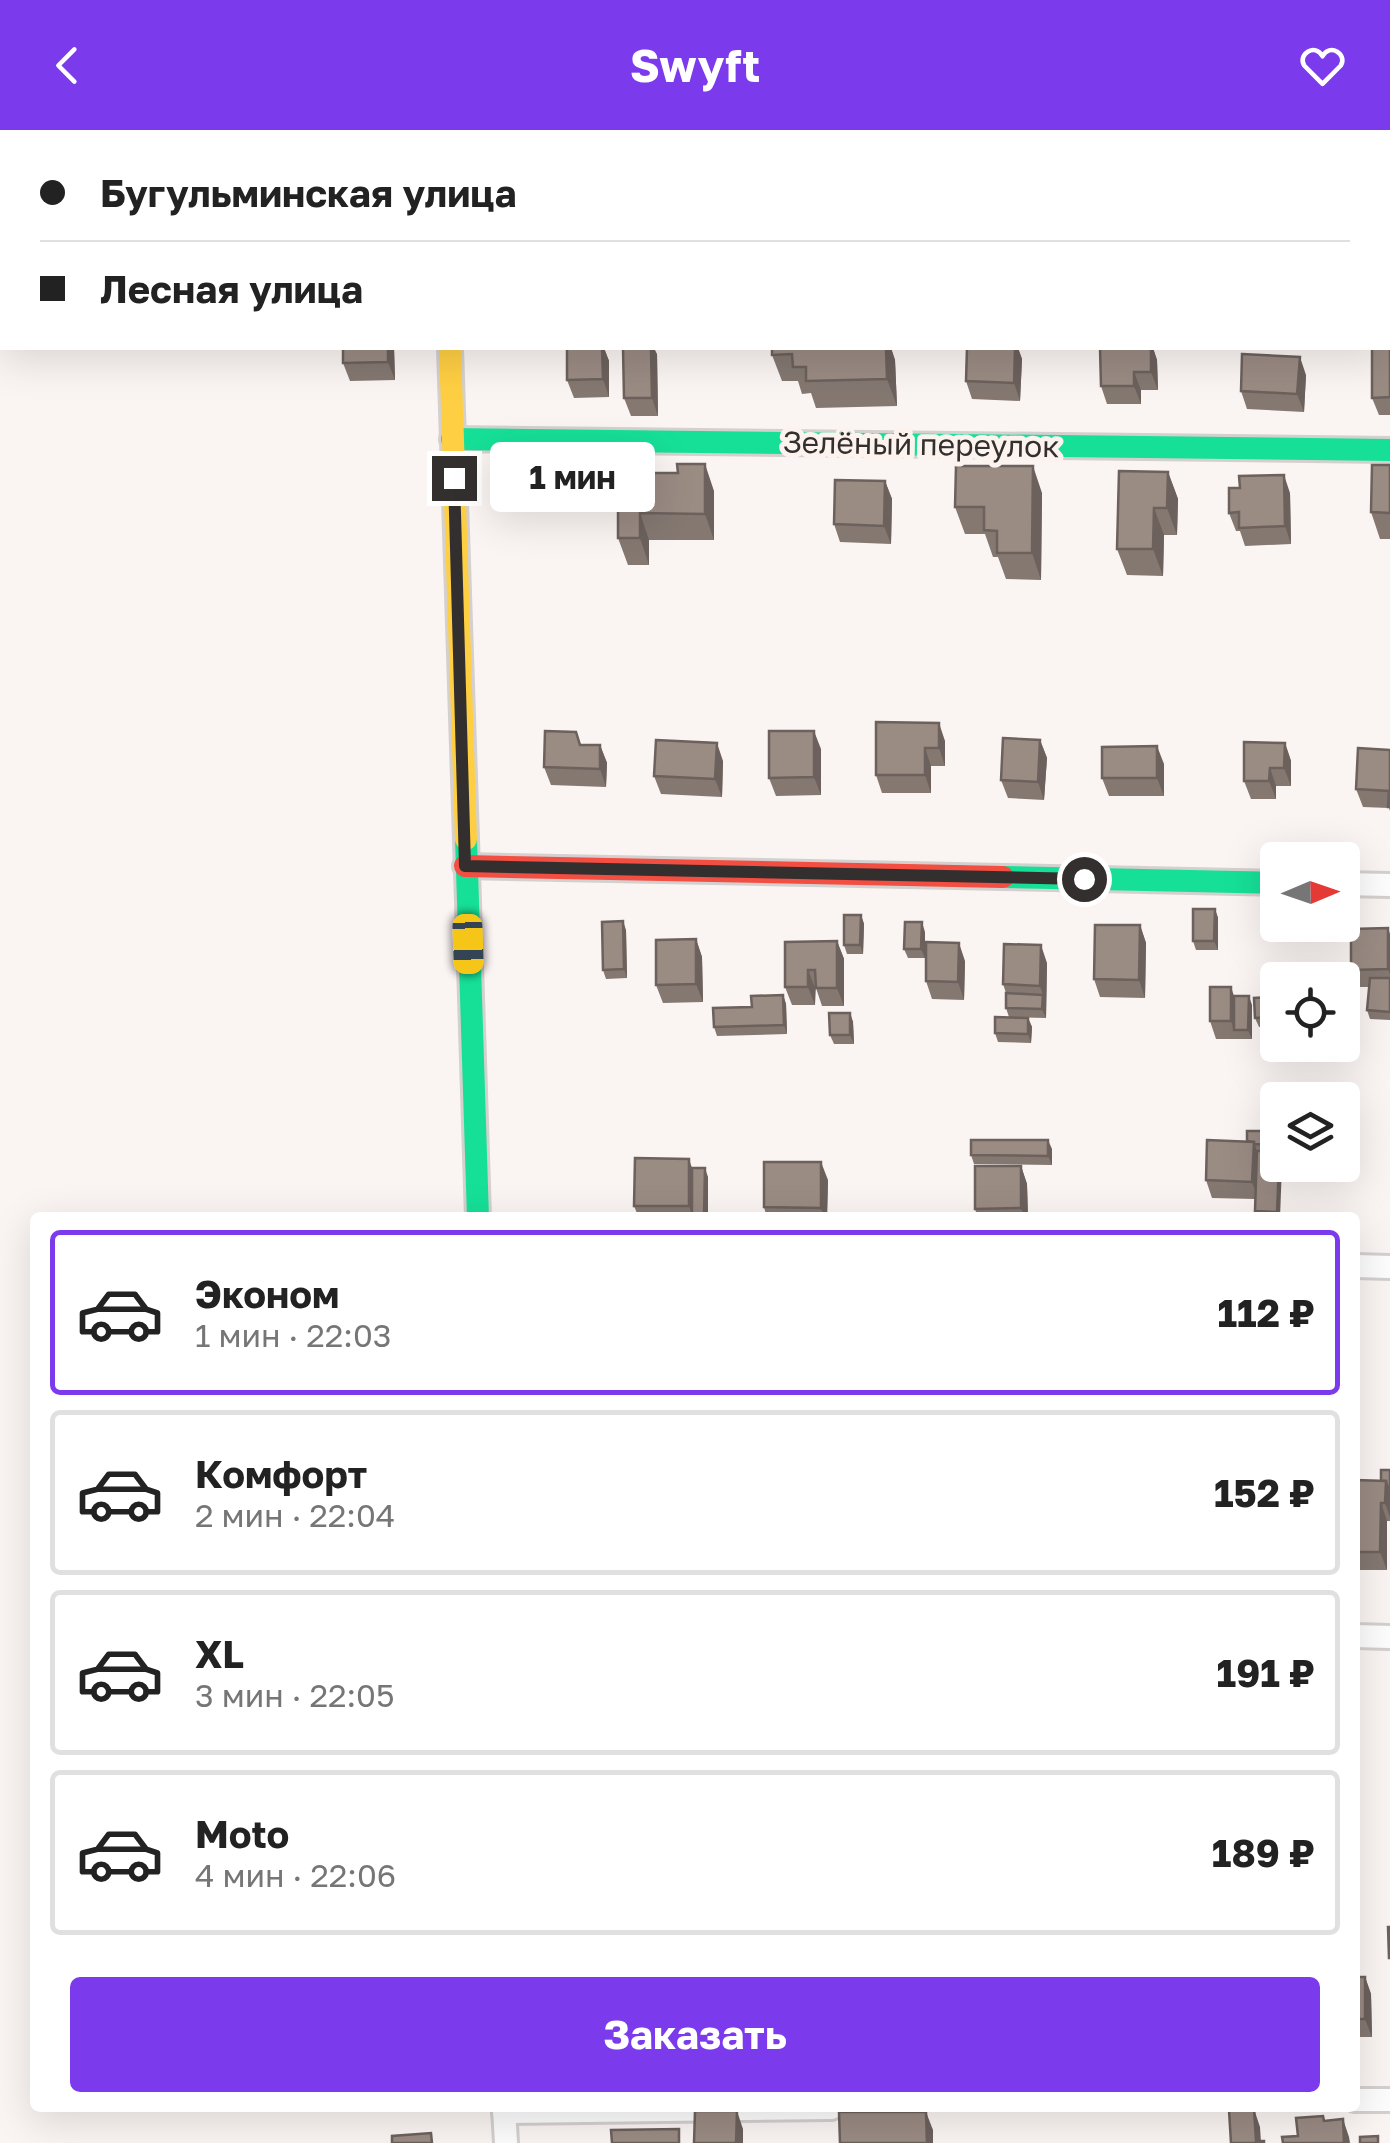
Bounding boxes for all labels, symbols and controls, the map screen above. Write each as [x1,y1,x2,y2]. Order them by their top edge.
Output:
icon: back [40,38,95,93]
text: Swyft [630,38,760,92]
icon: heart [1295,38,1350,93]
text: Бугульминская улица [100,170,517,215]
text: Лесная улица [100,266,363,311]
street label: Зелёный переулок [782,424,1060,464]
callout: 1 мин [489,443,654,513]
route end [432,456,477,501]
text: 1 мин [529,458,616,496]
north arrow [1260,842,1360,942]
map controls [1260,842,1360,1182]
route start [1062,857,1107,902]
car [452,913,484,975]
button: locate [1260,962,1360,1062]
button: layers [1260,1082,1360,1182]
icon: car [75,1268,165,1358]
text: Эконом [195,1271,339,1316]
text: 112 ₽ [1218,1290,1315,1335]
text: 1 мин · 22:03 [195,1316,391,1354]
icon: car [75,1448,165,1538]
text: Комфорт [195,1451,367,1496]
text: 152 ₽ [1214,1470,1315,1515]
text: 2 мин · 22:04 [195,1496,395,1534]
icon: car [75,1628,165,1718]
text: XL [195,1631,244,1676]
text: 191 ₽ [1217,1650,1315,1695]
text: 3 мин · 22:05 [195,1676,395,1714]
icon: car [75,1808,165,1898]
text: Moto [195,1811,289,1856]
text: 189 ₽ [1212,1830,1315,1875]
text: 4 мин · 22:06 [195,1856,396,1894]
button: Заказать [70,1977,1320,2092]

